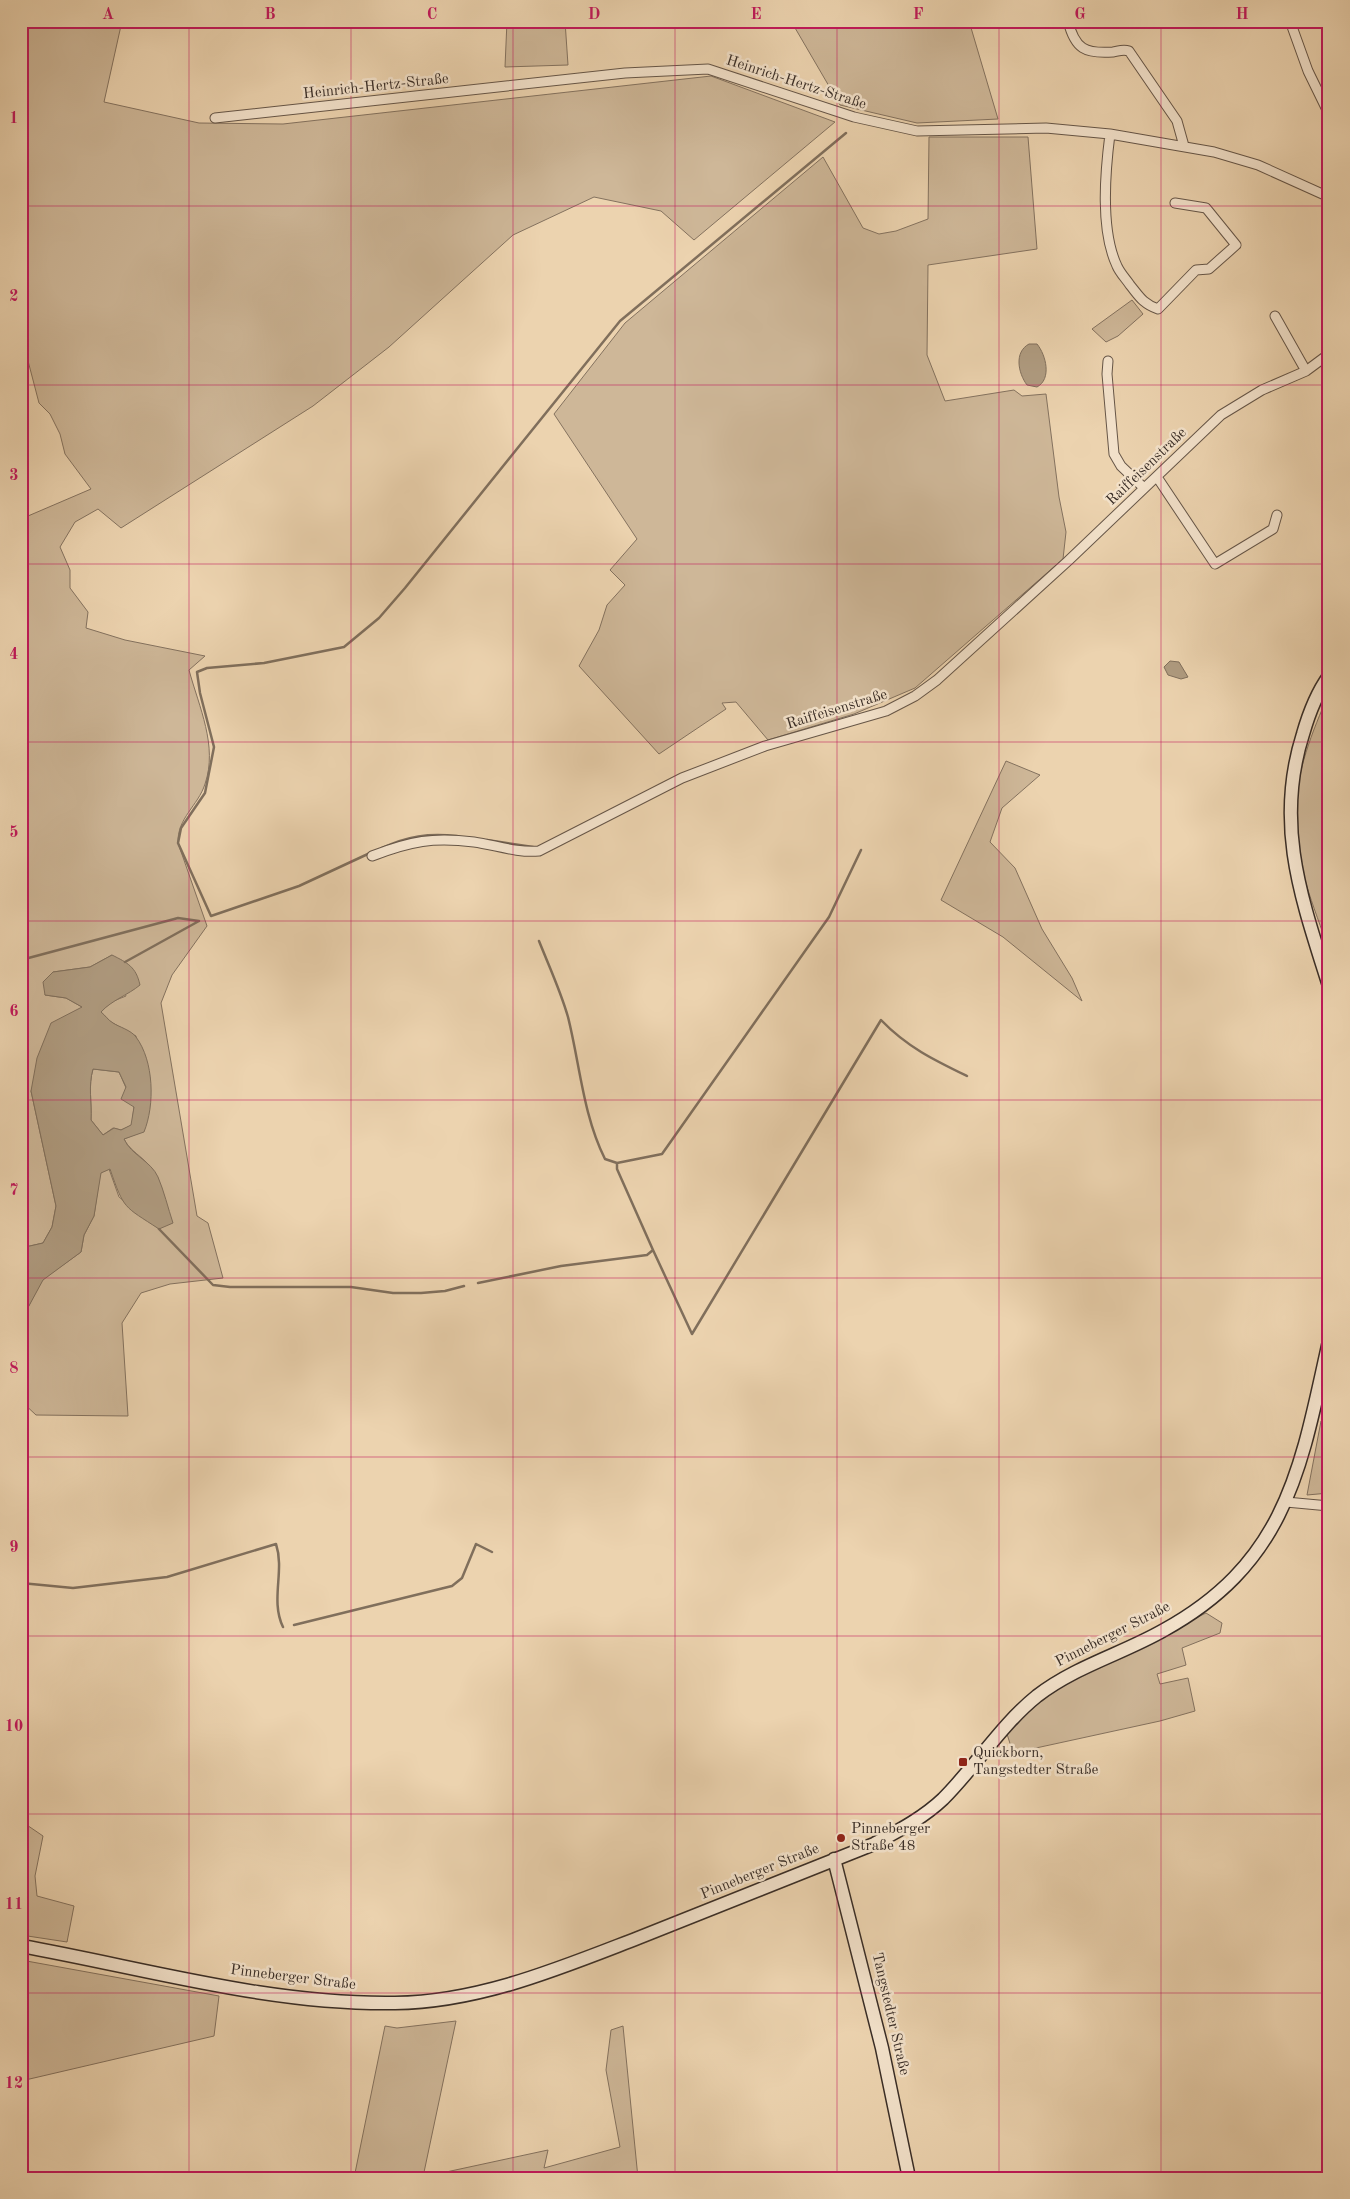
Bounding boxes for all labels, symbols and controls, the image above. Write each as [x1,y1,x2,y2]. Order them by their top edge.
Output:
text: A [102,7,114,23]
text: B [264,7,276,23]
text: C [427,7,437,23]
text: D [588,7,600,23]
text: E [750,7,762,23]
text: F [913,7,924,23]
text: G [1074,7,1086,23]
text: H [1235,7,1249,23]
street label: Heinrich-Hertz-Straße [724,53,868,113]
street label: Heinrich-Hertz-Straße [302,72,450,102]
text: 1 [9,111,19,127]
text: 2 [9,289,19,305]
street label: Raiffeisenstraße [1104,425,1190,509]
text: 3 [9,468,19,484]
text: 4 [9,647,19,663]
street label: Raiffeisenstraße [785,687,889,732]
text: 5 [9,825,19,841]
text: 6 [9,1004,19,1020]
text: 7 [9,1183,19,1199]
text: 8 [9,1361,19,1377]
text: 9 [9,1540,19,1556]
street label: Pinneberger Straße [1053,1600,1173,1670]
text: 10 [5,1719,23,1735]
place label: Quickborn, Tangstedter Straße [973,1746,1099,1778]
marker: Quickborn, Tangstedter Straße [957,1756,969,1768]
place label: Pinneberger Straße 48 [851,1822,930,1854]
marker: Pinneberger Straße 48 [835,1832,847,1844]
street label: Pinneberger Straße [699,1841,821,1903]
text: 11 [5,1897,23,1913]
street label: Tangstedter Straße [869,1951,911,2077]
street label: Pinneberger Straße [229,1963,357,1993]
text: 12 [5,2076,23,2092]

